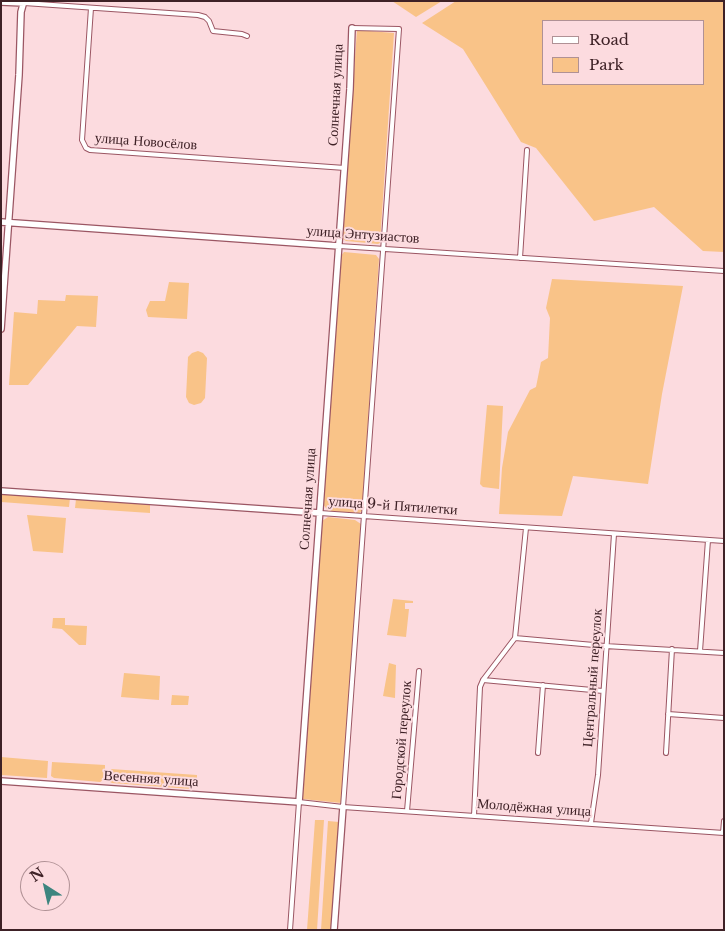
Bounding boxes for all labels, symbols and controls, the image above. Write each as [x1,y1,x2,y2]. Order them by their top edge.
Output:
legend [542,20,705,85]
text: Road [589,30,629,49]
street label: Солнечная улица [325,43,347,147]
text: Park [589,55,624,74]
street label: улица Новосёлов [94,130,198,154]
street label: улица Энтузиастов [306,223,420,247]
street label: Солнечная улица [296,447,320,551]
street label: улица 9-й Пятилетки [328,493,458,519]
street label: Центральный переулок [580,608,606,748]
street label: Городской переулок [388,680,416,800]
street label: Весенняя улица [103,767,199,791]
street label: Молодёжная улица [476,796,592,820]
north arrow [20,861,70,911]
text: N [26,863,48,886]

